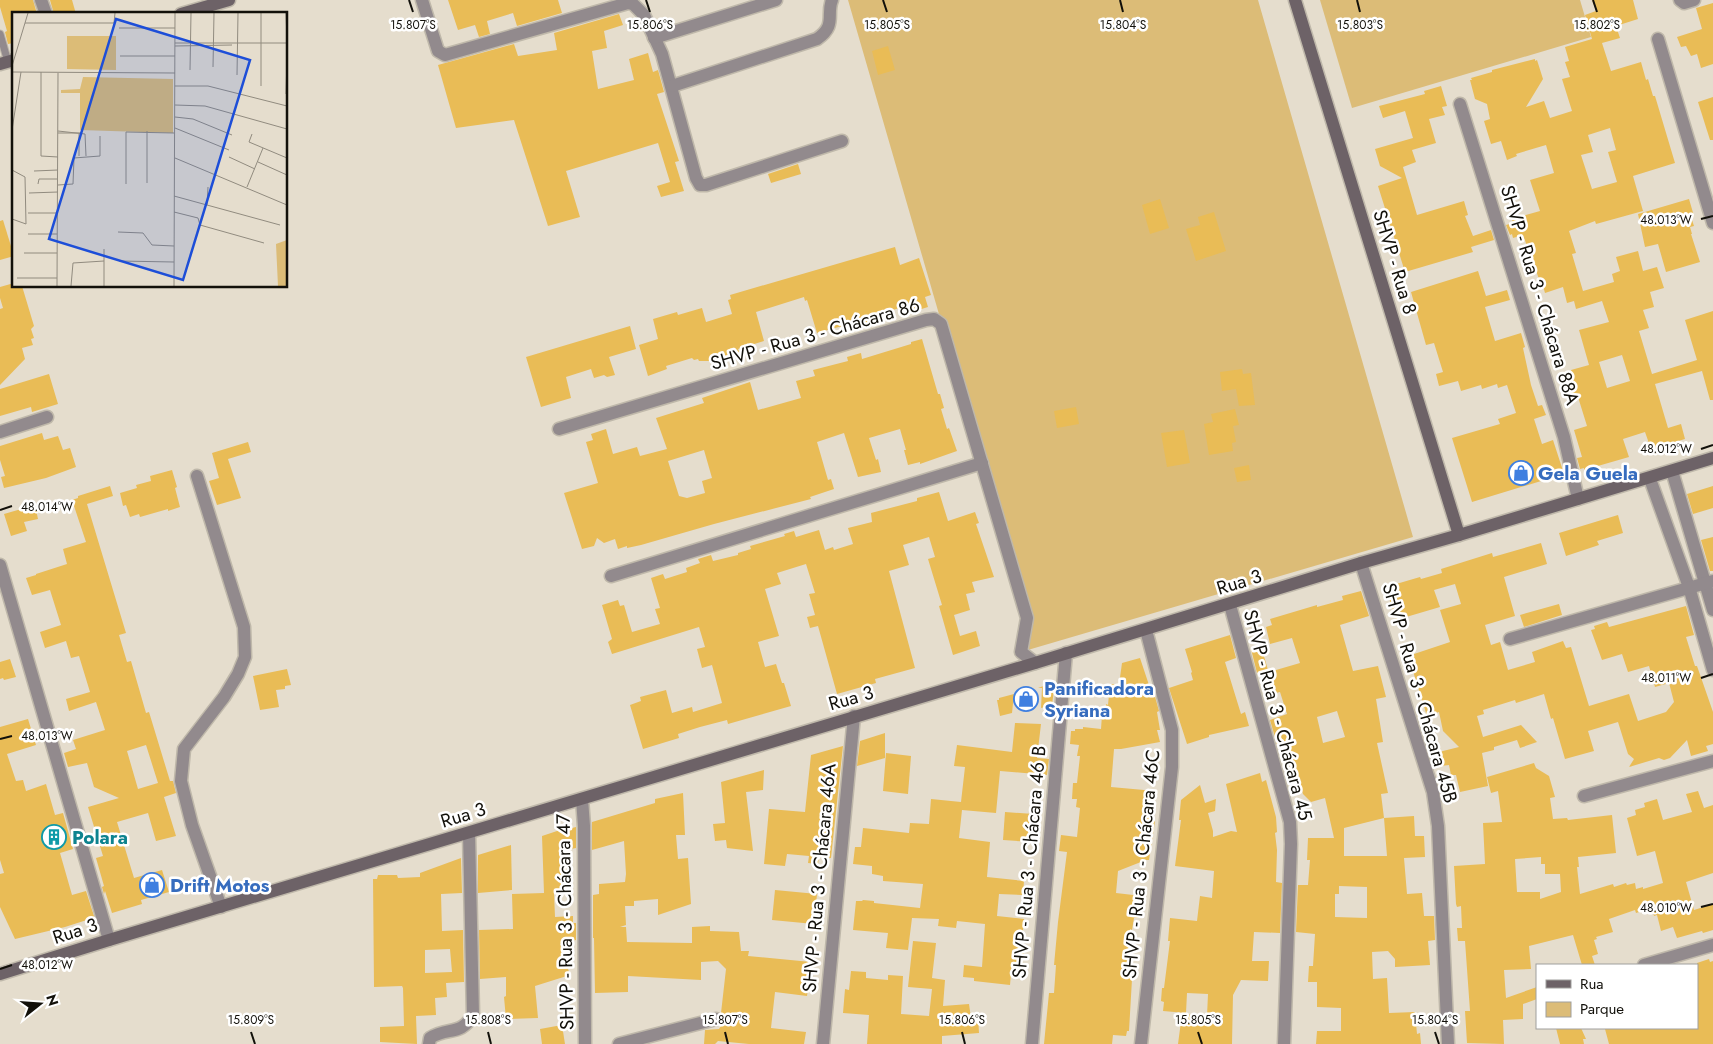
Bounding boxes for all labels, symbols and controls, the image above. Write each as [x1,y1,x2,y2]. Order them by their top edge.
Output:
inset map [12,12,288,288]
text: 15.807°S [390,16,436,34]
text: 15.806°S [627,16,674,34]
text: 15.805°S [864,16,911,34]
text: 15.804°S [1100,16,1147,34]
text: 15.803°S [1337,16,1383,34]
text: 15.802°S [1574,16,1621,34]
street label: SHVP - Rua 3 - Chácara 88A [1494,182,1586,409]
street label: SHVP - Rua 8 [1366,206,1424,318]
text: 48.013°W [1640,211,1692,229]
street label: SHVP - Rua 3 - Chácara 86 [707,291,923,377]
text: 48.012°W [1640,440,1692,458]
shop icon: Gela Guela [1508,460,1534,486]
place label: Gela Guela [1538,460,1638,487]
text: 48.014°W [21,498,73,516]
street label: Rua 3 [1213,562,1265,602]
street label: SHVP - Rua 3 - Chácara 45B [1376,580,1464,806]
street label: SHVP - Rua 3 - Chácara 45 [1237,607,1319,823]
text: 48.011°W [1641,669,1691,687]
place label: Panificadora Syriana [1044,675,1154,724]
street label: Rua 3 [825,679,877,717]
shop icon: Panificadora Syriana [1013,686,1039,712]
text: 48.013°W [21,727,73,745]
street label: SHVP - Rua 3 - Chácara 46 B [1005,744,1053,980]
street label: SHVP - Rua 3 - Chácara 46C [1116,748,1166,980]
street label: SHVP - Rua 3 - Chácara 46A [796,762,843,994]
street label: Rua 3 [437,795,489,835]
street label: SHVP - Rua 3 - Chácara 47 [550,814,580,1030]
building icon: Polara [41,824,67,850]
place label: Polara [72,824,128,851]
shop icon: Drift Motos [139,872,165,898]
place label: Drift Motos [170,872,270,899]
text: 48.010°W [1640,899,1692,917]
street label: Rua 3 [49,911,101,951]
text: 48.012°W [21,956,73,974]
legend [1536,964,1698,1029]
text: Rua [1580,973,1604,995]
north arrow [15,979,65,1029]
text: N [41,992,64,1008]
text: Parque [1580,998,1624,1020]
text: 15.809°S [228,1011,275,1029]
text: 15.808°S [465,1011,511,1029]
text: 15.807°S [702,1011,748,1029]
text: 15.806°S [939,1011,986,1029]
text: 15.805°S [1175,1011,1222,1029]
text: 15.804°S [1412,1011,1459,1029]

